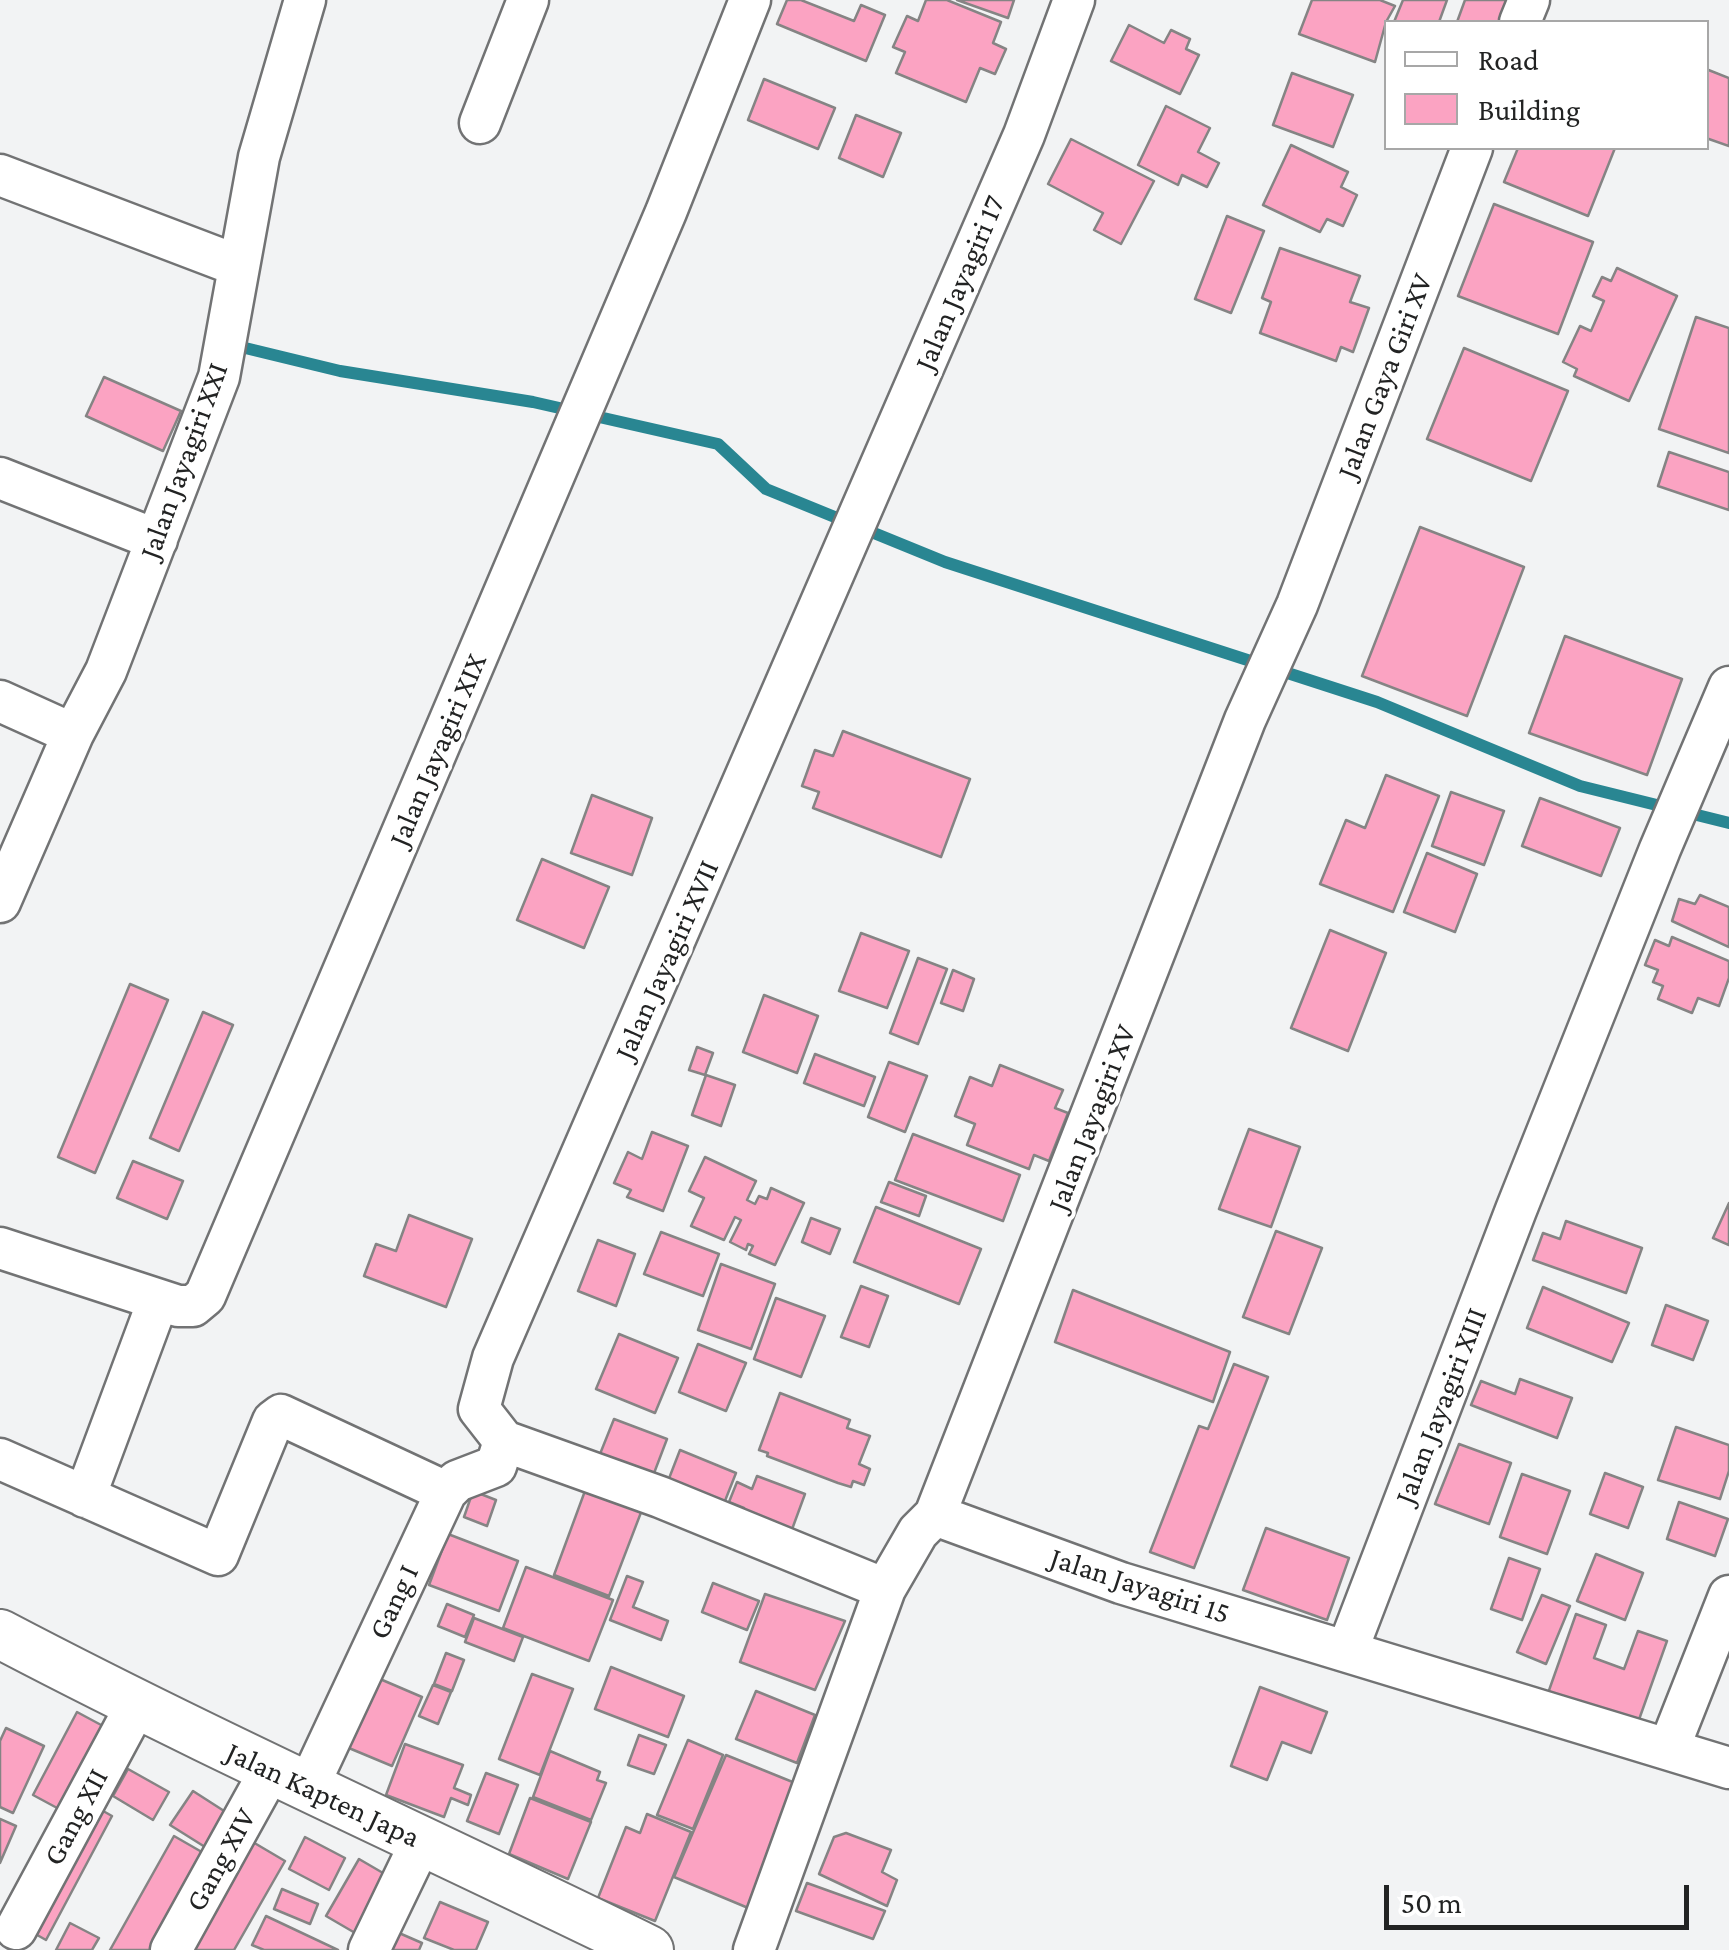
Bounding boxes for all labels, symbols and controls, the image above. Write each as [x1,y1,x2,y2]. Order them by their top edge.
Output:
legend [1384,20,1709,150]
text: Road [1478,43,1539,76]
text: Building [1478,93,1580,126]
street label: Jalan Jayagiri 17 [907,190,1013,376]
street label: Jalan Gaya Giri XV [1329,268,1441,484]
street label: Jalan Jayagiri XXI [132,358,236,564]
street label: Jalan Jayagiri XIX [381,648,495,852]
street label: Jalan Jayagiri XVII [607,855,727,1065]
street label: Jalan Jayagiri XV [1040,1020,1144,1216]
street label: Jalan Jayagiri XIII [1387,1303,1495,1509]
street label: Jalan Jayagiri 15 [1046,1540,1234,1632]
street label: Gang I [361,1559,427,1645]
street label: Jalan Kapten Japa [220,1734,426,1856]
street label: Gang XII [36,1762,116,1872]
street label: Gang XIV [178,1802,264,1918]
scale bar [1389,1865,1694,1927]
text: 50 m [1401,1886,1462,1919]

